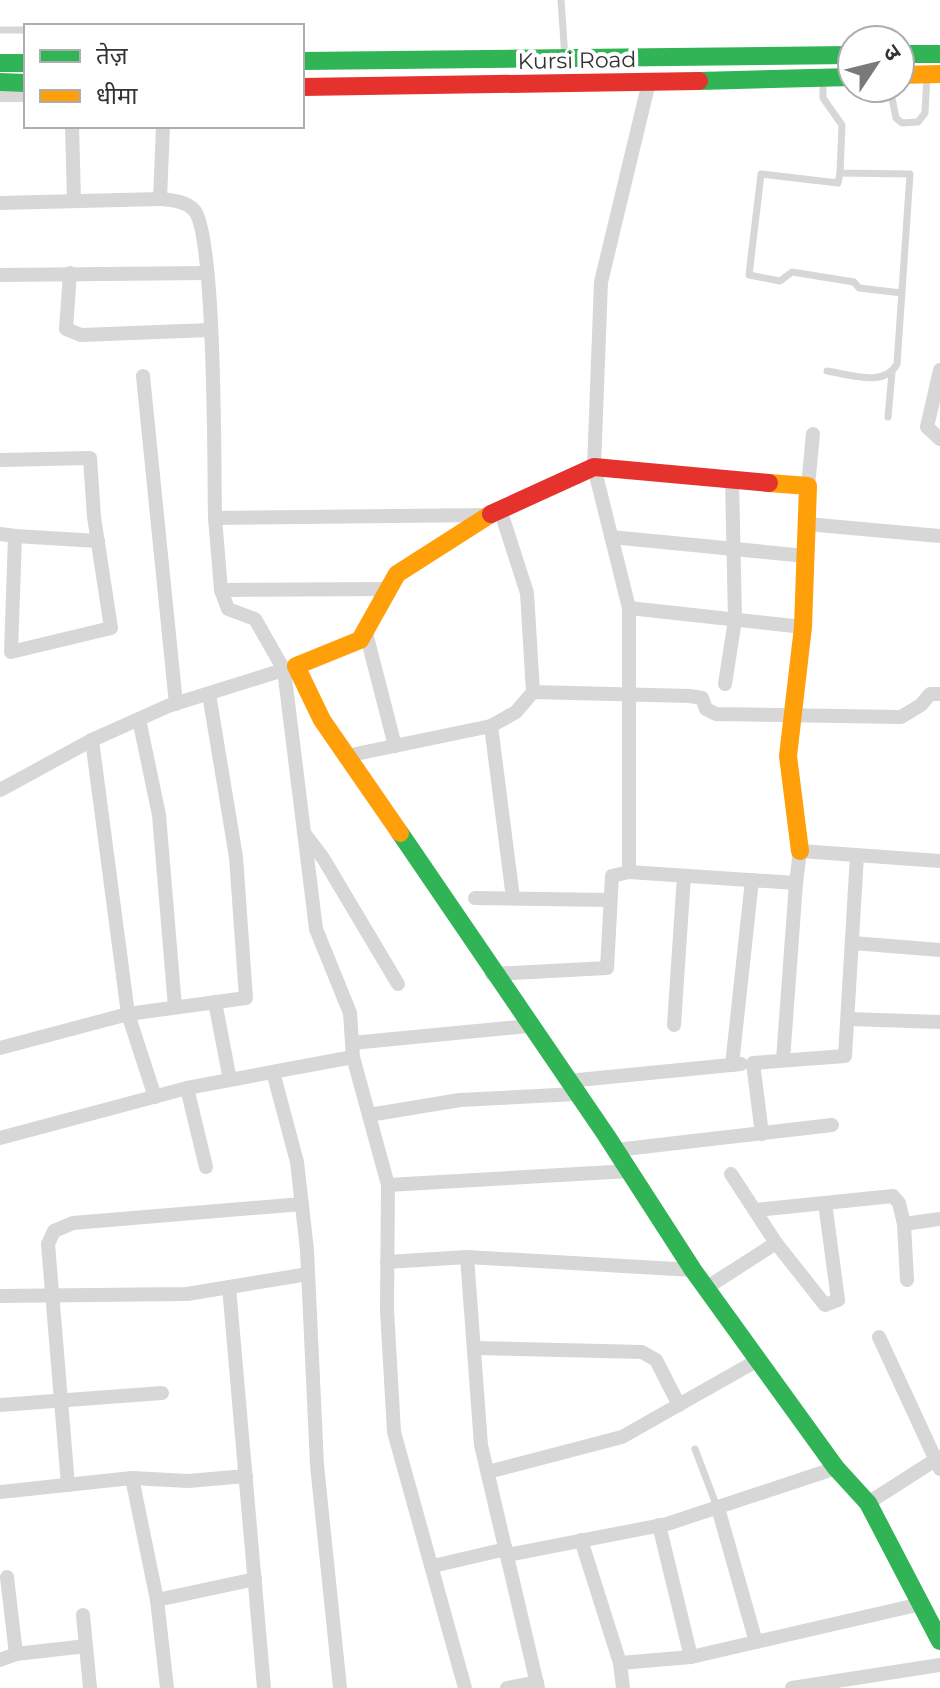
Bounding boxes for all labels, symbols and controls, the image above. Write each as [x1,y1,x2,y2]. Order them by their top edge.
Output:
legend [24,24,304,128]
north arrow [836,24,916,104]
text: उ [877,40,907,67]
text: तेज़ [96,41,129,70]
street label: Kursi Road [517,46,637,75]
text: धीमा [96,81,138,110]

